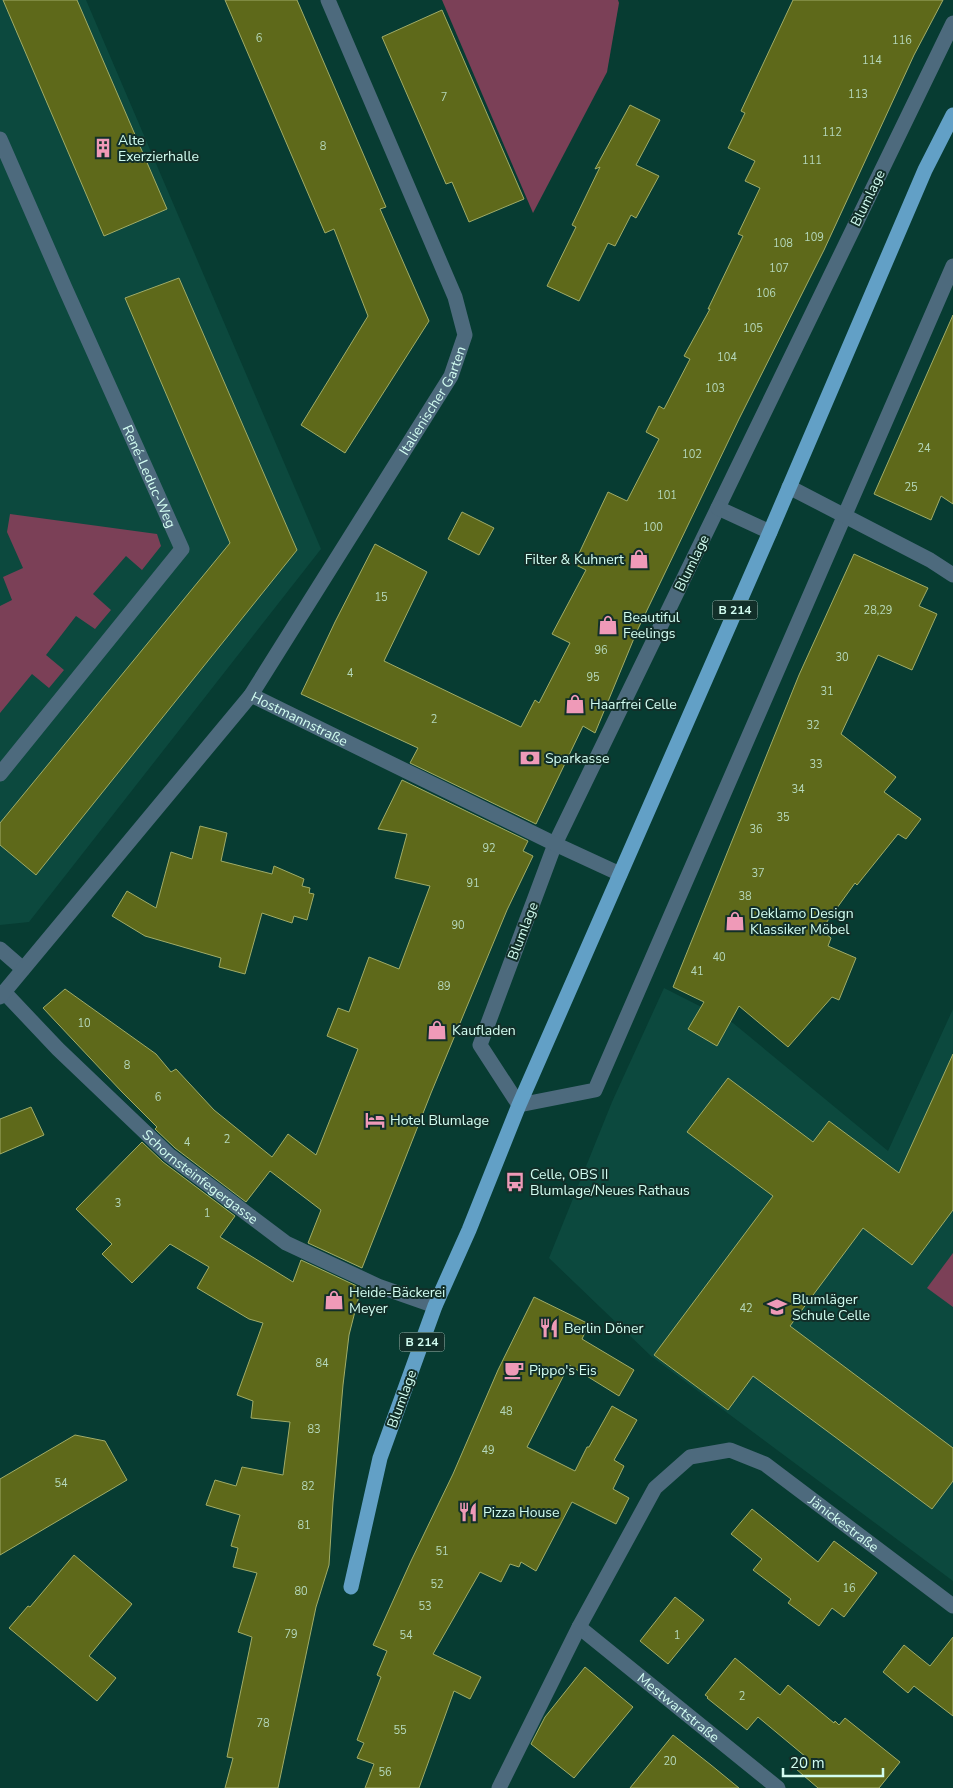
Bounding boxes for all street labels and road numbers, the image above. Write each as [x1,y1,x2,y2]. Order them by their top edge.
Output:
street label: Blumlage [846,167,890,229]
street label: Italienischer Garten [394,344,470,459]
street label: René-Leduc-Weg [118,422,181,531]
street label: Blumlage [670,532,714,594]
road number: B 214 [712,600,758,620]
street label: Hostmannstraße [248,687,351,750]
street label: Blumlage [503,899,543,963]
street label: Schornsteinfegergasse [138,1125,262,1228]
road number: B 214 [400,1332,444,1351]
street label: Blumlage [383,1367,421,1431]
street label: Jänickestraße [804,1490,883,1556]
street label: Mestwartstraße [633,1669,724,1747]

